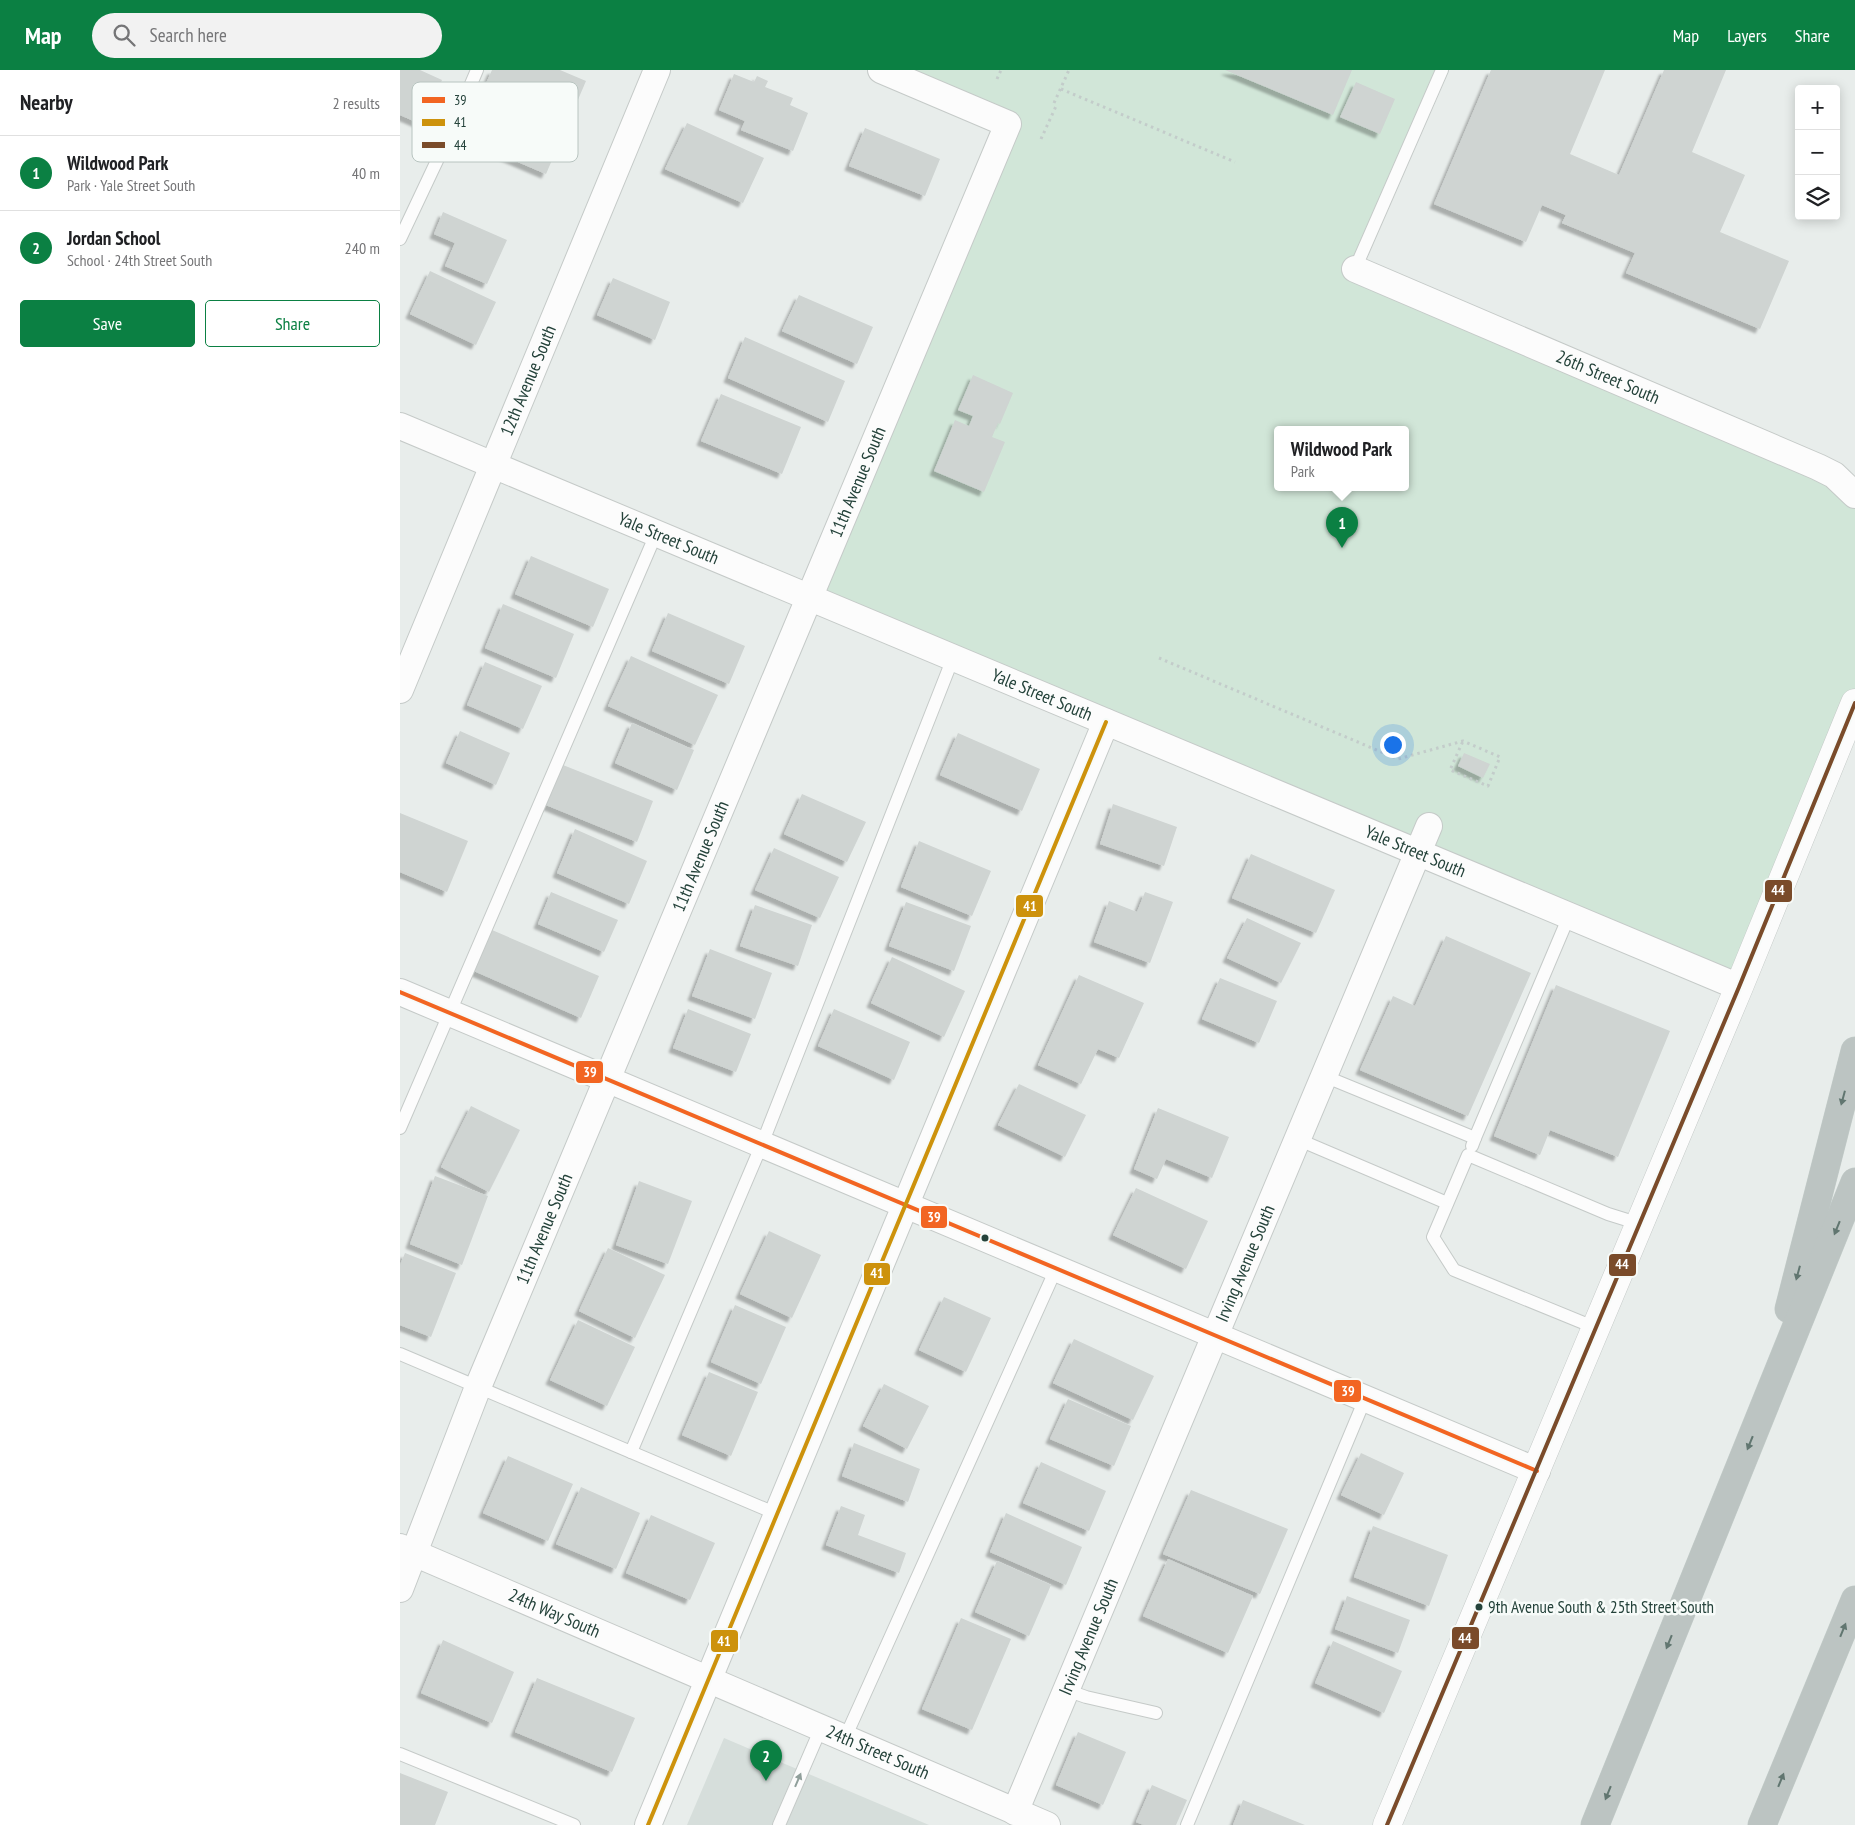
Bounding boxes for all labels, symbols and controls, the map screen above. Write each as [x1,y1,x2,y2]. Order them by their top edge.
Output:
search box [92,13,442,58]
text: Map [25,20,62,51]
icon: search [110,21,138,49]
text: Search here [150,23,227,47]
text: Map [1673,24,1699,47]
text: Layers [1727,24,1767,47]
text: Share [1795,24,1830,47]
legend [412,82,578,162]
map controls [1795,85,1840,220]
button: + [1795,85,1840,130]
text: Nearby [20,89,73,116]
text: 39 [454,91,467,109]
text: 2 results [333,93,380,113]
text: 41 [454,113,467,131]
button: − [1795,130,1840,175]
text: 44 [454,136,467,154]
text: Wildwood Park [67,151,168,175]
text: 1 [32,163,40,183]
text: 40 m [352,163,380,183]
text: Park · Yale Street South [67,175,195,195]
button: layers [1795,175,1840,220]
text: Jordan School [67,226,160,250]
text: 2 [32,238,40,258]
text: 240 m [345,238,380,258]
text: School · 24th Street South [67,250,212,270]
button: Save [20,300,195,347]
button: Share [205,300,380,347]
street label: 12th Avenue South [495,321,561,439]
street label: 26th Street South [1553,344,1663,409]
street label: 11th Avenue South [824,423,891,541]
popup [1274,426,1409,491]
text: Wildwood Park [1291,437,1392,461]
text: Park [1291,461,1315,481]
street label: Yale Street South [615,507,722,569]
pin: 1 [1326,507,1358,548]
street label: Yale Street South [988,663,1096,726]
your location [1380,732,1406,758]
street label: 11th Avenue South [667,797,734,915]
street label: Yale Street South [1362,820,1470,882]
line badge: 44 [1764,879,1793,903]
text: 44 [1771,881,1785,899]
line badge: 41 [1015,894,1044,918]
text: 41 [1023,897,1037,915]
line badge: 39 [575,1060,604,1084]
text: 39 [583,1063,597,1081]
one-way arrow [1839,1091,1847,1106]
street label: 11th Avenue South [510,1170,577,1288]
street label: Irving Avenue South [1210,1201,1280,1325]
line badge: 39 [920,1205,948,1229]
text: 39 [927,1208,941,1226]
one-way arrow [1833,1220,1840,1235]
unlabelled marker [980,1233,990,1243]
line badge: 44 [1608,1253,1637,1277]
text: 44 [1615,1255,1629,1273]
line badge: 41 [863,1262,891,1286]
text: 41 [870,1264,884,1282]
one-way arrow [1794,1265,1802,1280]
line badge: 39 [1333,1379,1362,1403]
text: 39 [1341,1382,1355,1400]
one-way arrow [1746,1436,1754,1451]
street label: Irving Avenue South [1053,1575,1123,1699]
street label: 24th Way South [505,1583,604,1643]
place label: 9th Avenue South & 25th Street South [1488,1596,1714,1618]
marker: 9th Avenue South & 25th Street South [1474,1602,1484,1612]
one-way arrow [1839,1623,1847,1637]
line badge: 44 [1451,1626,1480,1650]
line badge: 41 [710,1629,739,1653]
text: 44 [1458,1629,1472,1647]
text: 41 [717,1632,731,1650]
one-way arrow [1665,1635,1673,1650]
street label: 24th Street South [823,1719,933,1784]
pin: 2 [750,1740,782,1781]
one-way arrow [794,1772,802,1787]
one-way arrow [1777,1773,1785,1787]
one-way arrow [1603,1786,1611,1800]

